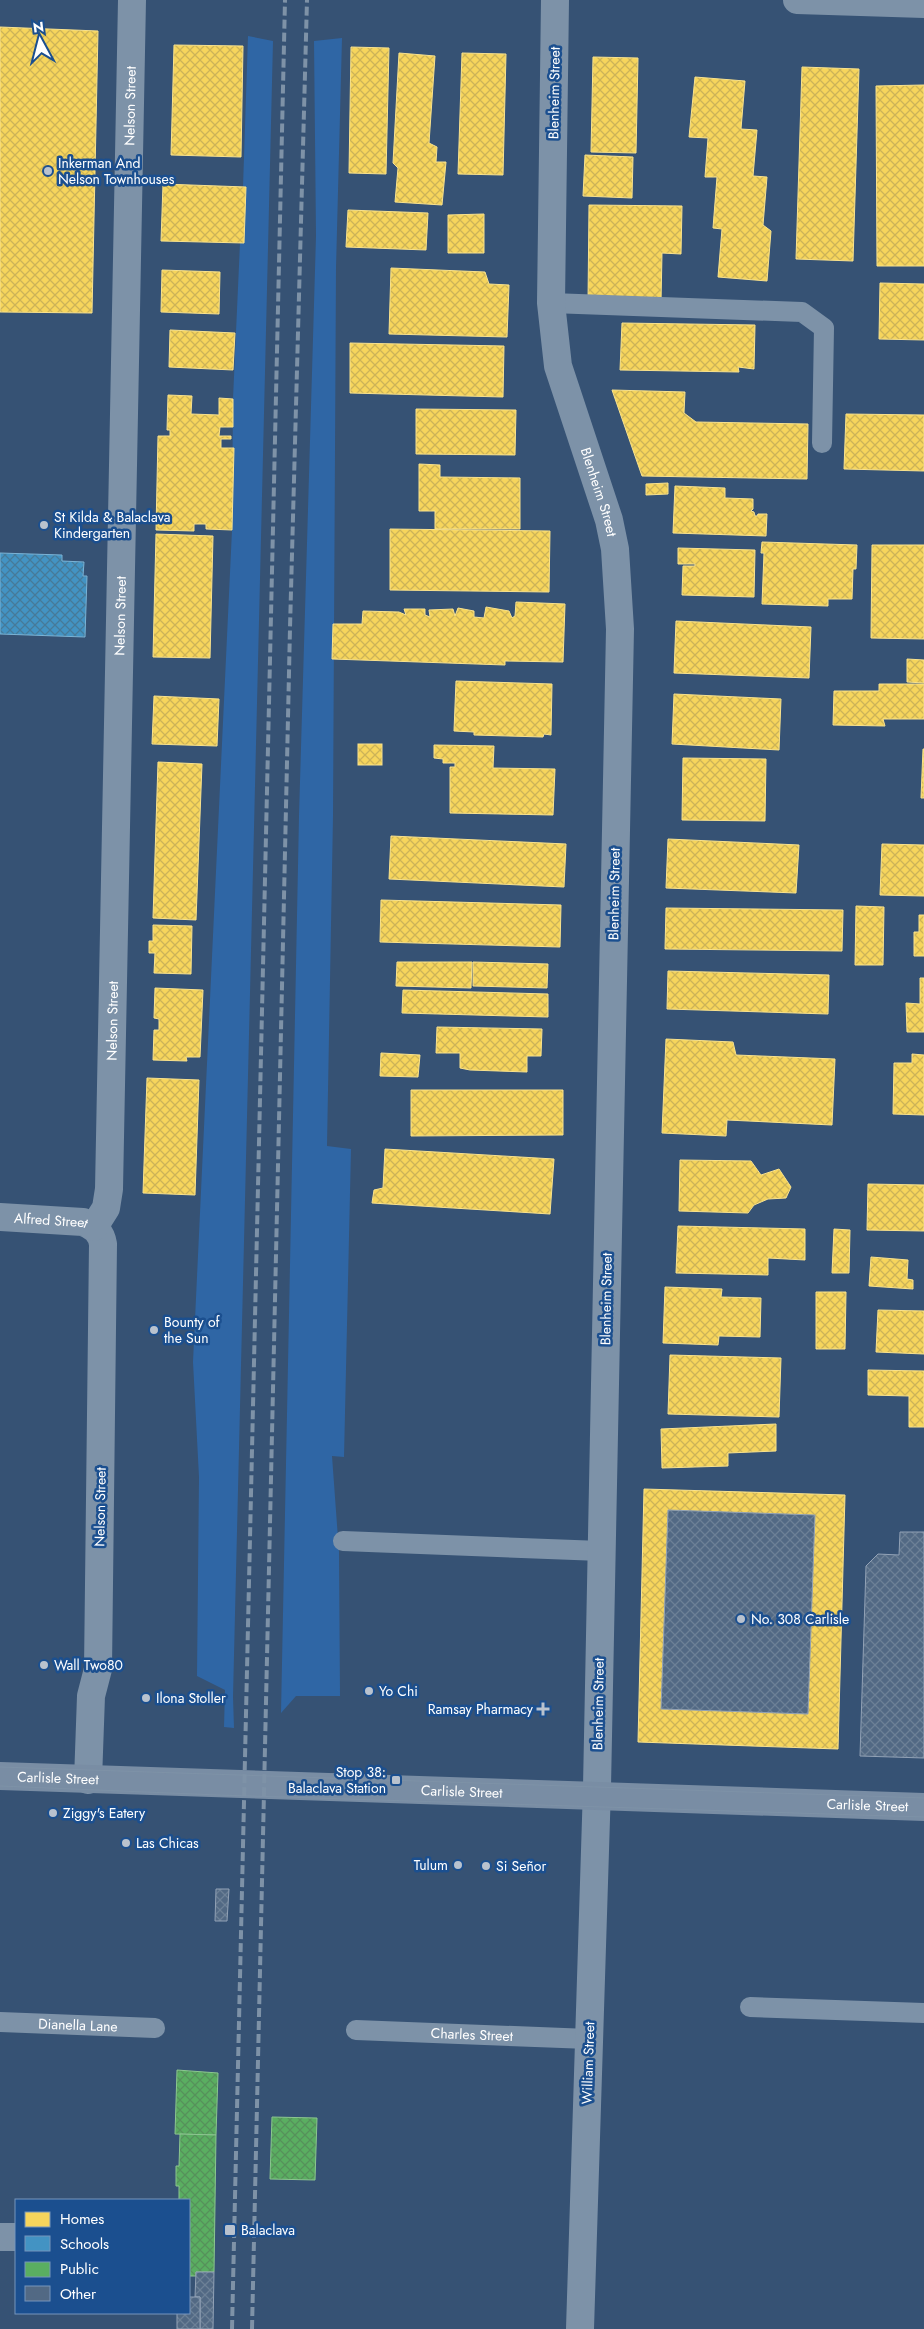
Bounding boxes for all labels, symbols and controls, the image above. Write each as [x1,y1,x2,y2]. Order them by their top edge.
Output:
north arrow [15,15,65,65]
text: N [32,16,45,38]
street label: Blenheim Street [543,46,565,139]
street label: Nelson Street [119,65,141,146]
place label: Inkerman And Nelson Townhouses [58,153,175,189]
marker: Inkerman And Nelson Townhouses [42,165,54,177]
street label: Blenheim Street [576,445,622,539]
place label: St Kilda & Balaclava Kindergarten [54,507,171,543]
marker: St Kilda & Balaclava Kindergarten [38,519,50,531]
street label: Nelson Street [109,575,131,656]
street label: Blenheim Street [603,847,625,940]
street label: Nelson Street [101,980,123,1061]
street label: Alfred Street [13,1208,92,1233]
street label: Blenheim Street [595,1252,617,1345]
place label: Bounty of the Sun [164,1312,221,1348]
marker: Bounty of the Sun [148,1324,160,1336]
street label: Nelson Street [89,1466,111,1547]
place label: No. 308 Carlisle [751,1609,849,1629]
marker: No. 308 Carlisle [735,1613,747,1625]
place label: Wall Two80 [54,1655,123,1675]
street label: Blenheim Street [587,1657,609,1750]
marker: Wall Two80 [38,1659,50,1671]
place label: Yo Chi [379,1681,418,1701]
marker: Yo Chi [363,1685,375,1697]
place label: Ilona Stoller [156,1688,226,1708]
marker: Ilona Stoller [140,1692,152,1704]
place label: Ramsay Pharmacy [428,1699,534,1719]
marker: Ramsay Pharmacy [537,1703,549,1715]
place label: Stop 38: Balaclava Station [288,1762,386,1798]
street label: Carlisle Street [17,1767,100,1789]
marker: Stop 38: Balaclava Station [390,1774,402,1786]
street label: Carlisle Street [421,1780,504,1803]
street label: Carlisle Street [826,1794,909,1816]
place label: Ziggy's Eatery [63,1803,146,1823]
marker: Ziggy's Eatery [47,1807,59,1819]
place label: Las Chicas [136,1833,199,1853]
marker: Las Chicas [120,1837,132,1849]
place label: Tulum [414,1855,448,1875]
place label: Si Señor [496,1856,546,1876]
marker: Tulum [452,1859,464,1871]
marker: Si Señor [480,1860,492,1872]
street label: Dianella Lane [38,2013,118,2037]
street label: William Street [577,2021,599,2105]
street label: Charles Street [430,2023,514,2046]
legend [15,2199,190,2314]
text: Homes [60,2208,104,2230]
place label: Balaclava [241,2220,295,2240]
marker: Balaclava [223,2223,237,2237]
text: Schools [60,2233,109,2255]
text: Public [60,2258,99,2280]
text: Other [60,2283,97,2305]

